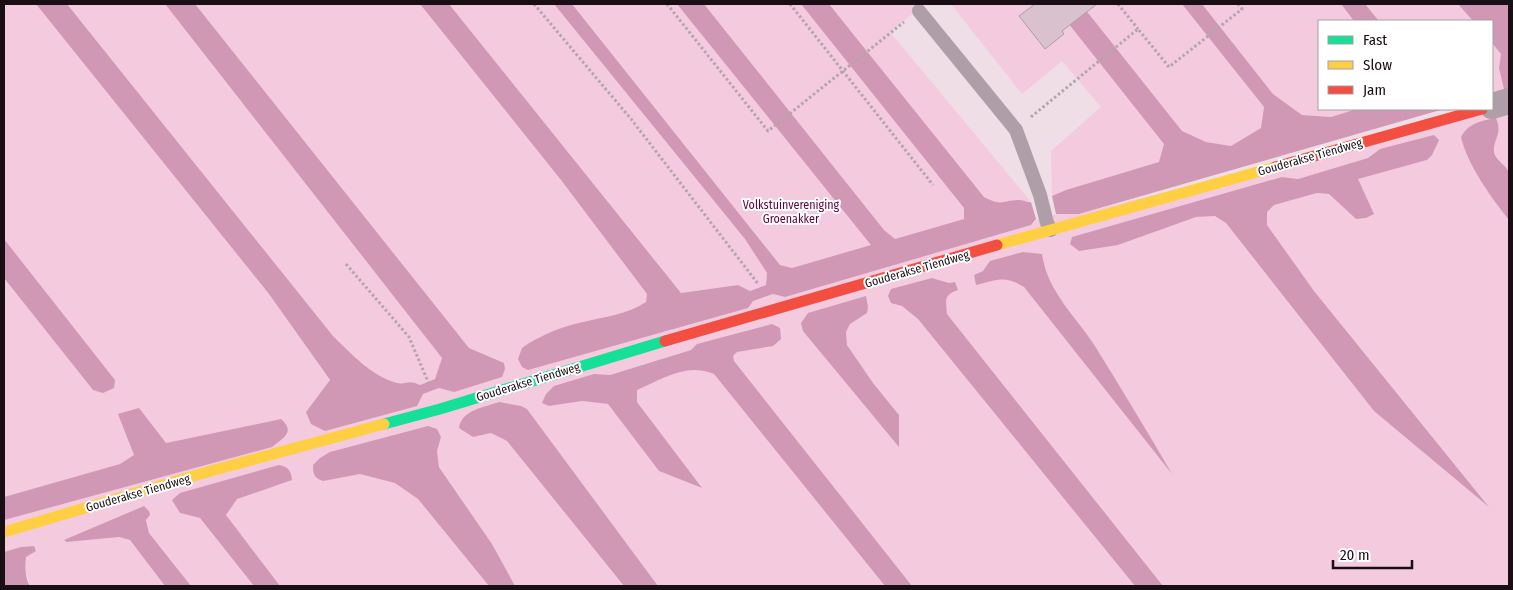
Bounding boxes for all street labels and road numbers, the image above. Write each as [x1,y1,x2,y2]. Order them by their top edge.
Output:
street label: Gouderakse Tiendweg [1256,135,1364,179]
street label: Gouderakse Tiendweg [863,247,971,291]
street label: Gouderakse Tiendweg [474,359,582,404]
street label: Gouderakse Tiendweg [84,471,192,515]

